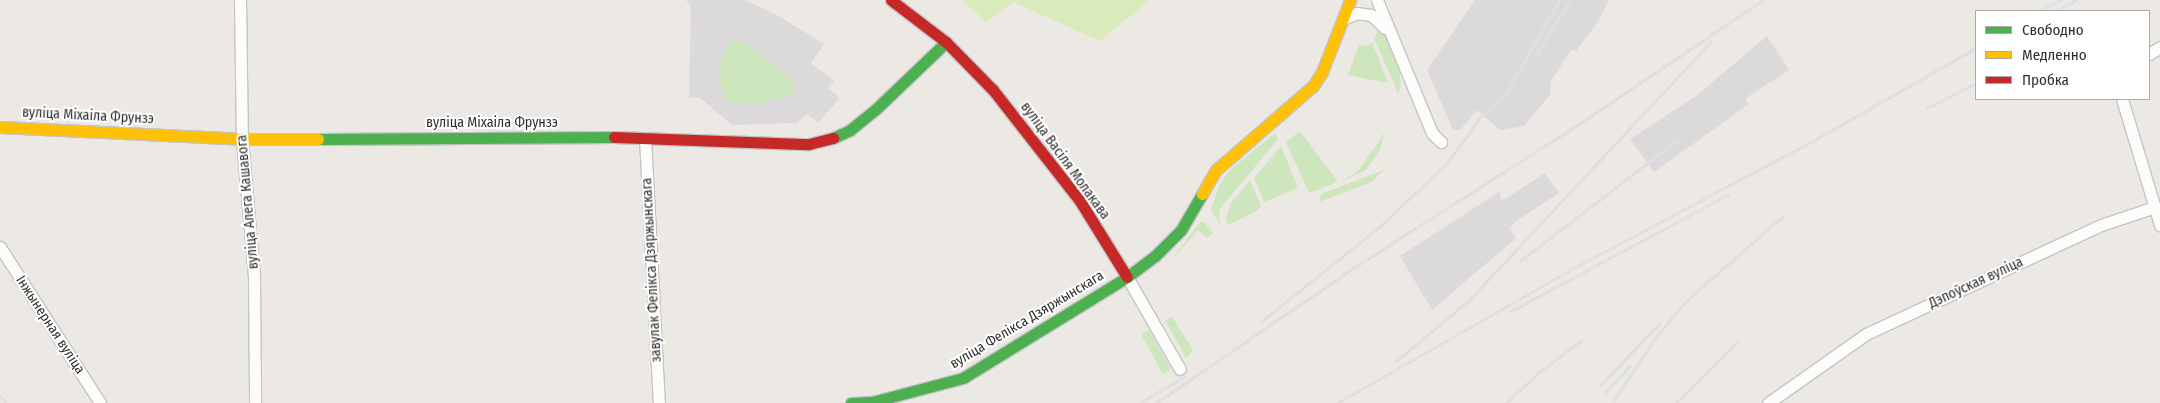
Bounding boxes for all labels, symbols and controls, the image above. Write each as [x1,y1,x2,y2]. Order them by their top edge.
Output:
legend [1975,10,2150,100]
text: Свободно [2022,21,2084,39]
text: Медленно [2022,46,2087,64]
text: Пробка [2022,71,2069,89]
street label: вуліца Васіля Молакава [1017,99,1113,223]
street label: вуліца Міхаіла Фрунзэ [22,104,154,128]
street label: вуліца Міхаіла Фрунзэ [426,115,558,131]
street label: вуліца Алега Кашавога [234,134,262,270]
street label: завулак Фелікса Дзяржынскага [639,177,665,363]
street label: Дэпоўская вуліца [1926,254,2026,312]
street label: вуліца Фелікса Дзяржынскага [947,267,1107,373]
street label: Інжынерная вуліца [12,273,88,377]

